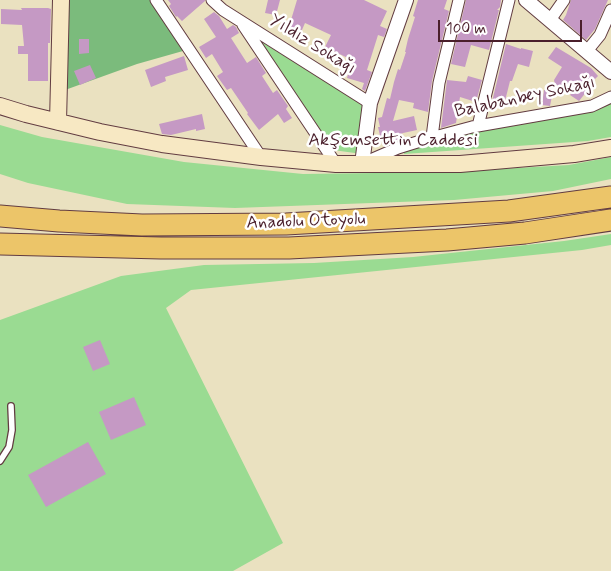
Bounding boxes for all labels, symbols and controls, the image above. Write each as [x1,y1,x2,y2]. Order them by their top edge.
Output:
street label: Yıldız Sokağı [265,10,359,80]
scale bar [441,10,585,42]
text: 100 m [446,19,486,39]
street label: Balabanbey Sokağı [453,73,597,123]
street label: Akşemsettin Caddesi [308,130,478,152]
street label: Anadolu Otoyolu [246,209,366,235]

